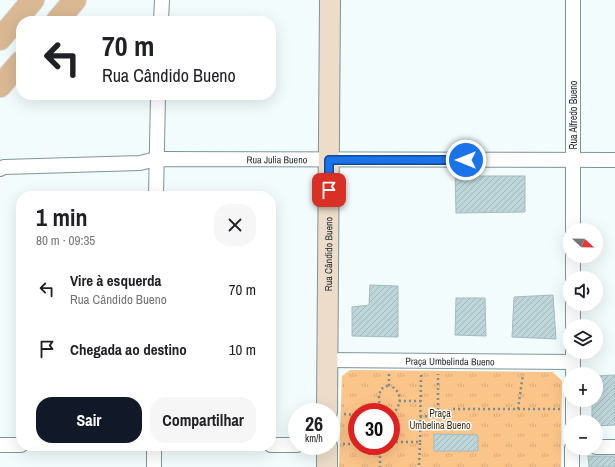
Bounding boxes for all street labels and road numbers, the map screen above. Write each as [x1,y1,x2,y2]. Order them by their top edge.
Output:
street label: Rua Alfredo Bueno [567,80,580,149]
street label: Rua Julia Bueno [247,153,308,166]
street label: Rua Cândido Bueno [321,216,335,291]
street label: Praça Umbelinda Bueno [405,354,495,368]

